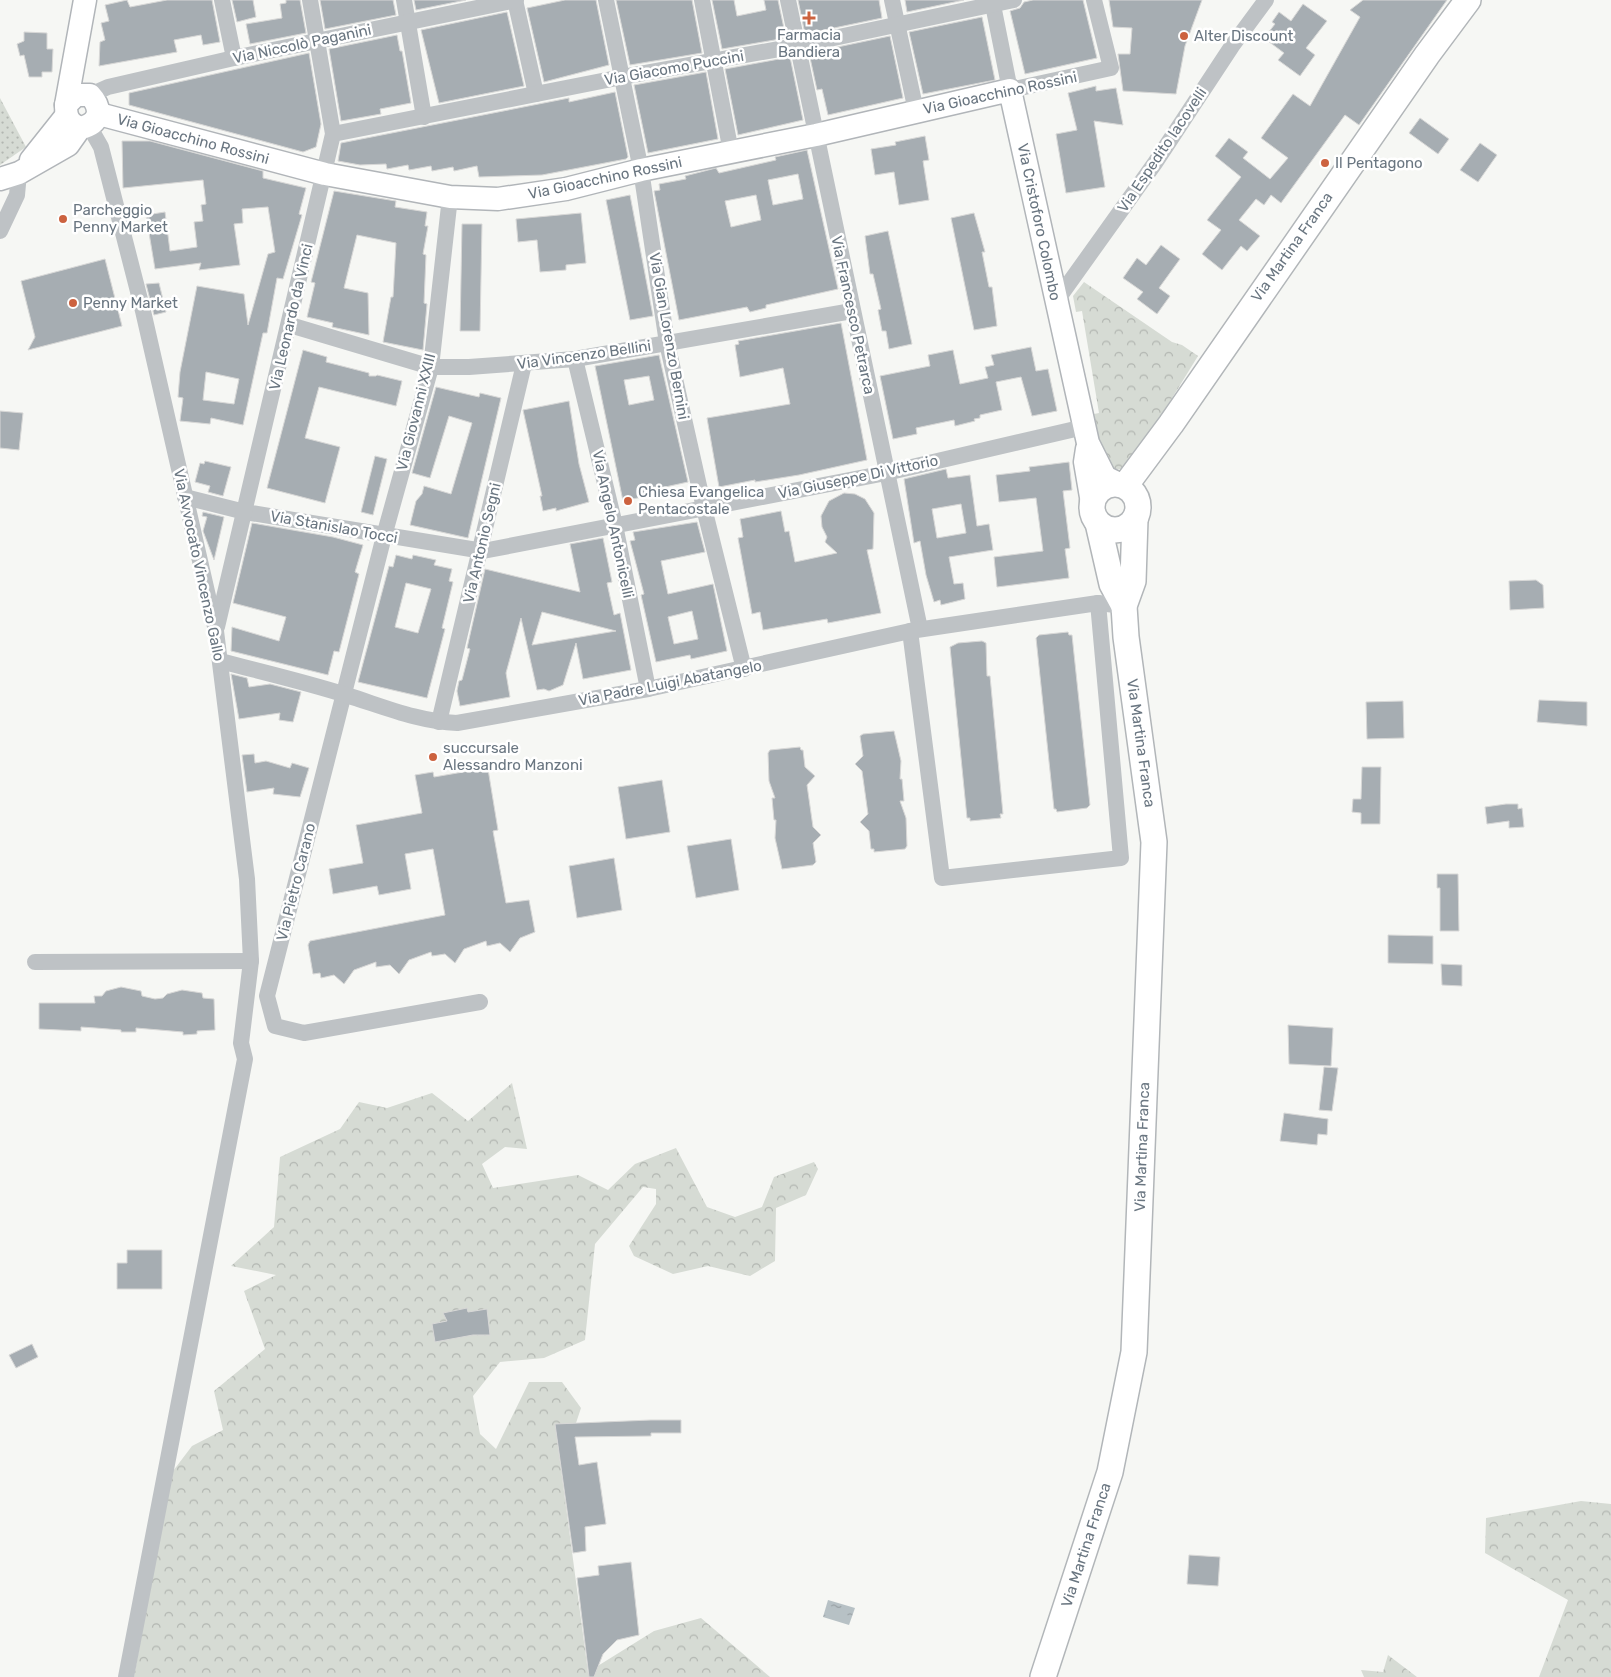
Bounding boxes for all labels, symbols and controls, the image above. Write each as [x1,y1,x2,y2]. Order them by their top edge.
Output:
marker: Farmacia Bandiera [803,12,815,24]
street label: Via Niccolò Paganini [231,21,373,67]
place label: Farmacia Bandiera [777,26,841,61]
place label: Alter Discount [1194,27,1294,45]
marker: Alter Discount [1178,30,1190,42]
street label: Via Giacomo Puccini [603,47,745,89]
street label: Via Gioacchino Rossini [921,68,1079,118]
street label: Via Espedito Iacovelli [1114,84,1210,216]
street label: Via Gioacchino Rossini [115,110,271,168]
street label: Via Cristoforo Colombo [1014,142,1064,302]
street label: Via Gioacchino Rossini [526,153,684,203]
place label: Il Pentagono [1335,154,1423,172]
marker: Il Pentagono [1319,157,1331,169]
street label: Via Martina Franca [1247,189,1337,305]
place label: Parcheggio Penny Market [73,201,168,236]
marker: Parcheggio Penny Market [57,213,69,225]
street label: Via Francesco Petrarca [827,234,879,396]
street label: Via Leonardo da Vinci [265,242,317,392]
street label: Via Gian Lorenzo Bernini [645,251,693,421]
place label: Penny Market [83,294,178,312]
marker: Penny Market [67,297,79,309]
street label: Via Vincenzo Bellini [516,337,652,373]
street label: Via Giovanni XXIII [393,351,439,473]
street label: Via Angelo Antonicelli [589,448,637,600]
street label: Via Giuseppe Di Vittorio [776,451,940,503]
street label: Via Avvocato Vincenzo Gallo [170,467,228,663]
street label: Via Antonio Segni [459,481,505,605]
place label: Chiesa Evangelica Pentacostale [638,483,764,518]
marker: Chiesa Evangelica Pentacostale [622,495,634,507]
street label: Via Stanislao Tocci [269,507,399,547]
street label: Via Padre Luigi Abatangelo [577,656,763,710]
street label: Via Martina Franca [1123,677,1159,809]
place label: succursale Alessandro Manzoni [443,739,583,774]
marker: succursale Alessandro Manzoni [427,751,439,763]
street label: Via Pietro Carano [273,821,319,943]
street label: Via Martina Franca [1131,1082,1153,1212]
street label: Via Martina Franca [1057,1480,1115,1610]

